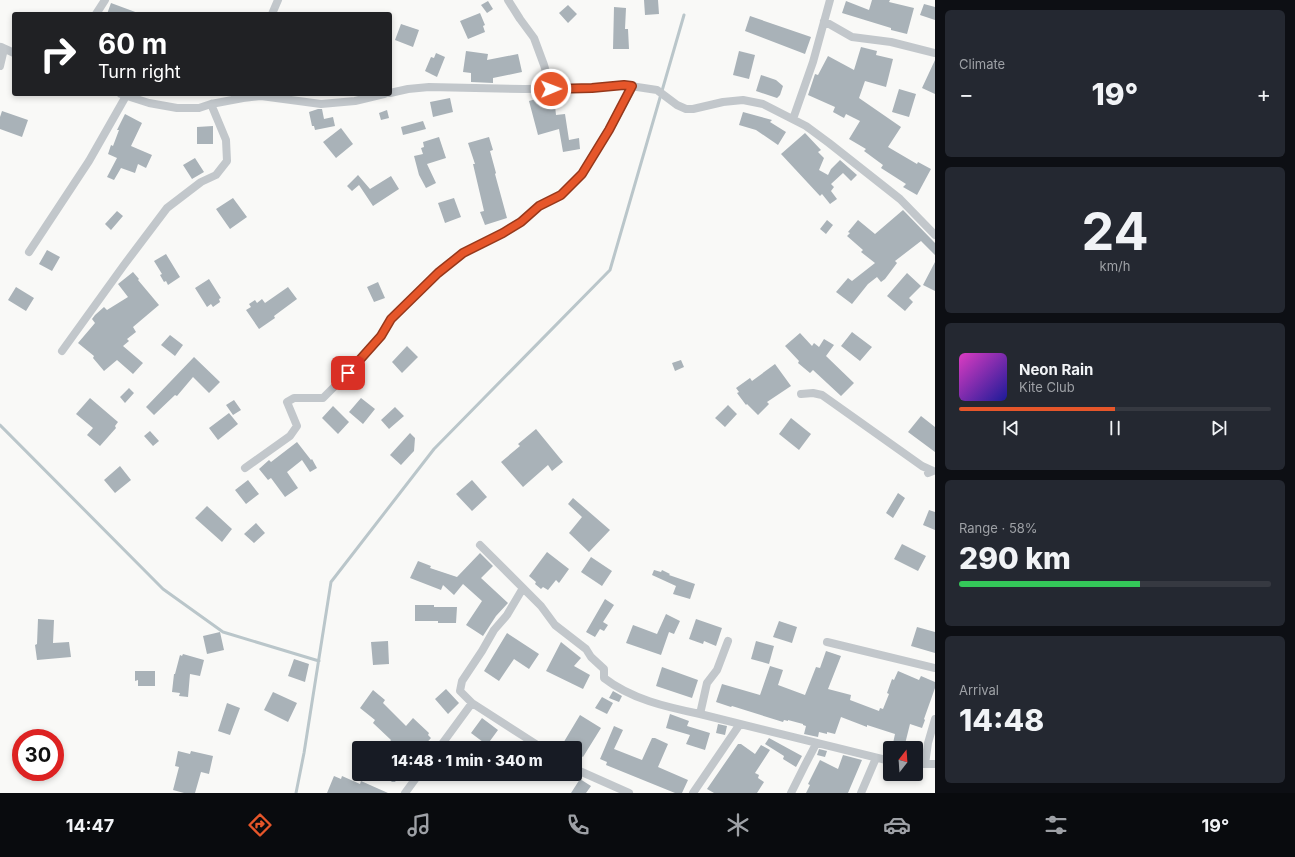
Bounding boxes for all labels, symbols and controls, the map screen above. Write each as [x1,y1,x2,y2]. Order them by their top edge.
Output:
text: 60 m [98,27,167,61]
icon: right [32,28,84,80]
text: Climate [959,56,1005,72]
text: Turn right [98,61,181,82]
position arrow [530,68,572,110]
text: 19° [1092,76,1138,112]
text: − [959,81,974,107]
text: + [1256,81,1271,107]
text: 24 [1081,200,1149,263]
text: km/h [1100,258,1130,274]
pin [331,356,365,390]
text: Neon Rain [1019,360,1093,379]
icon: arrive [337,362,359,384]
text: Kite Club [1019,379,1075,395]
icon: previous [1000,417,1022,439]
icon: pause [1104,417,1126,439]
icon: next [1208,417,1230,439]
text: Range · 58% [959,520,1038,536]
text: 290 km [959,540,1071,576]
text: Arrival [959,682,999,698]
text: 14:48 [959,702,1044,738]
speed limit sign: 30 [12,729,64,781]
north arrow [883,741,923,781]
map controls [883,741,923,781]
text: 14:48 · 1 min · 340 m [391,751,543,770]
icon: directions [246,811,274,839]
icon: music [405,811,433,839]
icon: phone [564,811,592,839]
icon: climate [724,811,752,839]
icon: car [883,811,911,839]
icon: filters [1042,811,1070,839]
text: 14:47 [66,815,114,836]
text: 19° [1202,815,1229,836]

